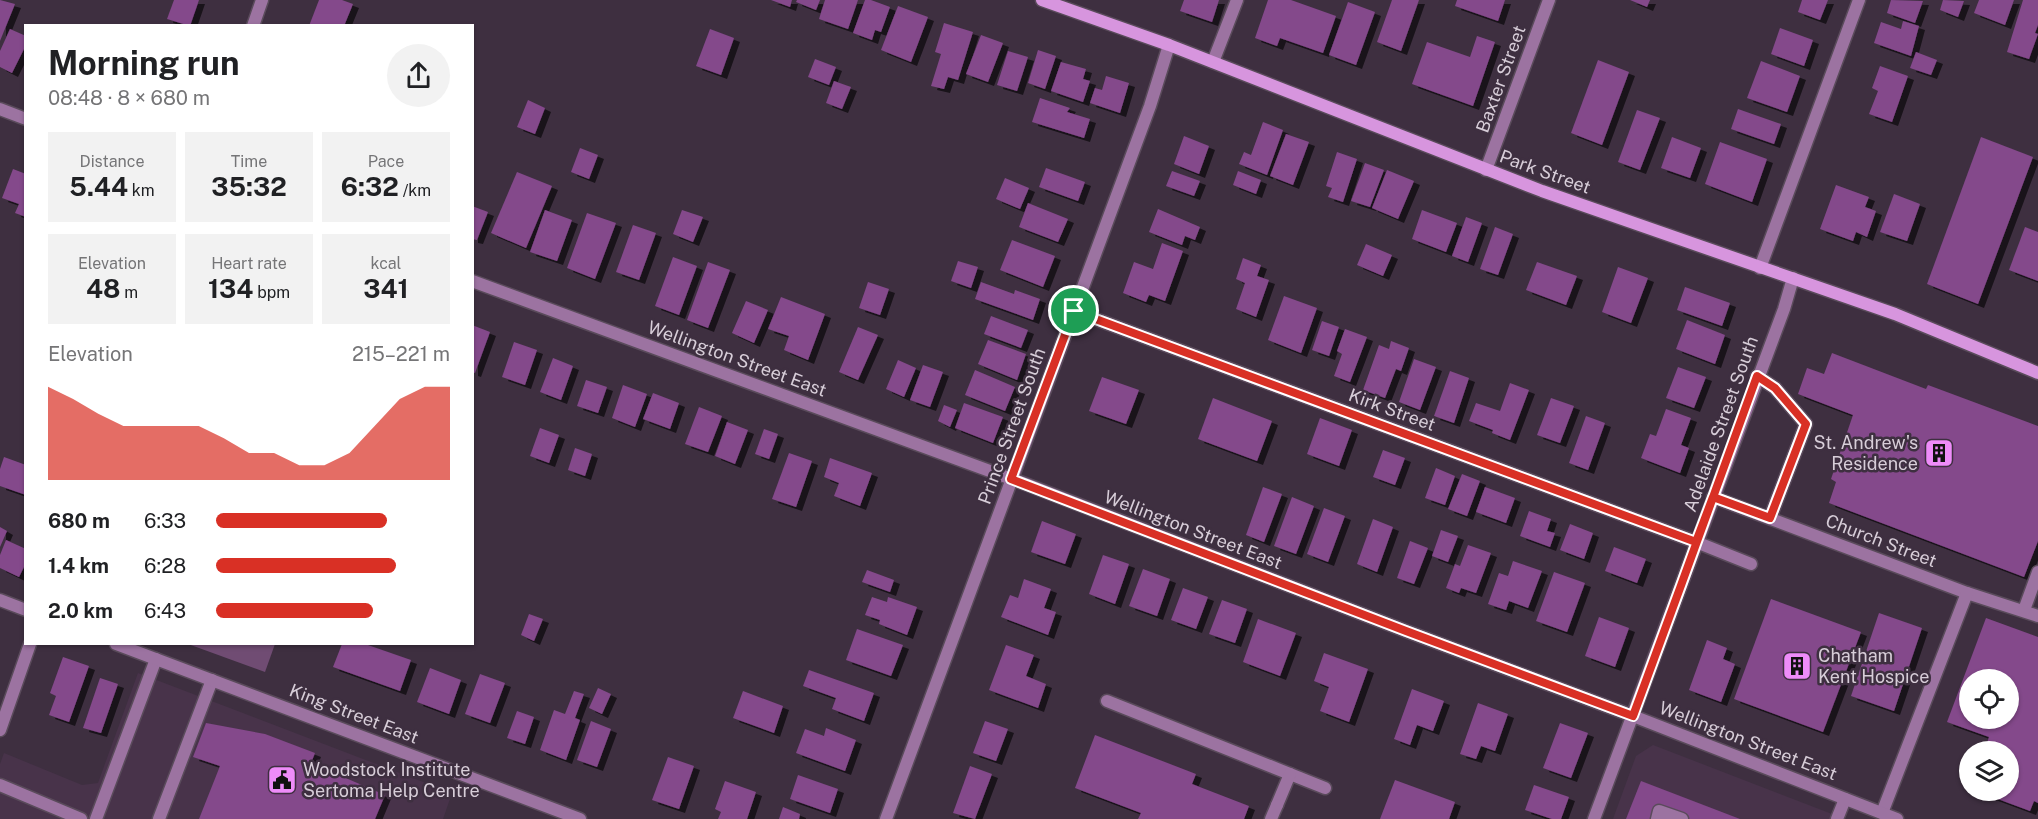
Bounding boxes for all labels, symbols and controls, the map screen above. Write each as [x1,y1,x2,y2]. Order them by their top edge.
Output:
street label: Baxter Street [1471,22,1530,135]
text: Morning run [48,44,240,82]
button: share [387,44,450,107]
text: 08:48 · 8 × 680 m [48,86,210,110]
street label: Park Street [1497,145,1594,198]
text: Distance [80,152,144,171]
text: Time [231,152,267,171]
text: Pace [368,152,404,171]
text: 5.44 [69,171,128,202]
text: 35:32 [211,171,287,202]
text: 6:32 [341,171,399,202]
text: km [128,181,155,200]
text: /km [399,181,431,200]
text: Elevation [78,254,146,273]
text: Heart rate [211,254,287,273]
text: kcal [371,254,401,273]
text: 48 [86,273,120,304]
text: 134 [208,273,253,304]
text: 341 [363,273,409,304]
text: m [120,283,138,302]
text: bpm [253,283,290,302]
pin [1048,285,1099,336]
icon: arrive [1057,294,1090,327]
street label: Wellington Street East [645,316,829,401]
street label: Adelaide Street South [1679,333,1762,515]
text: Elevation [48,342,133,366]
text: 215–221 m [352,342,450,366]
street label: Prince Street South [974,345,1050,507]
street label: Kirk Street [1346,384,1438,435]
place label: St. Andrew's Residence [1814,432,1918,474]
building icon: St. Andrew's Residence [1923,437,1955,469]
street label: Wellington Street East [1101,486,1285,573]
text: 680 m [48,509,110,533]
text: 6:33 [144,509,186,533]
street label: Church Street [1823,510,1940,571]
text: 1.4 km [48,554,109,578]
text: 6:28 [144,554,186,578]
text: 2.0 km [48,599,113,623]
text: 6:43 [144,599,186,623]
place label: Chatham Kent Hospice [1818,645,1929,687]
building icon: Chatham Kent Hospice [1781,650,1813,682]
map controls [1959,669,2019,801]
button: locate [1959,669,2019,729]
street label: King Street East [287,679,422,748]
street label: Wellington Street East [1656,697,1840,784]
button: layers [1959,741,2019,801]
place label: Woodstock Institute Sertoma Help Centre [303,759,480,801]
public building icon: Woodstock Institute Sertoma Help Centre [266,764,298,796]

